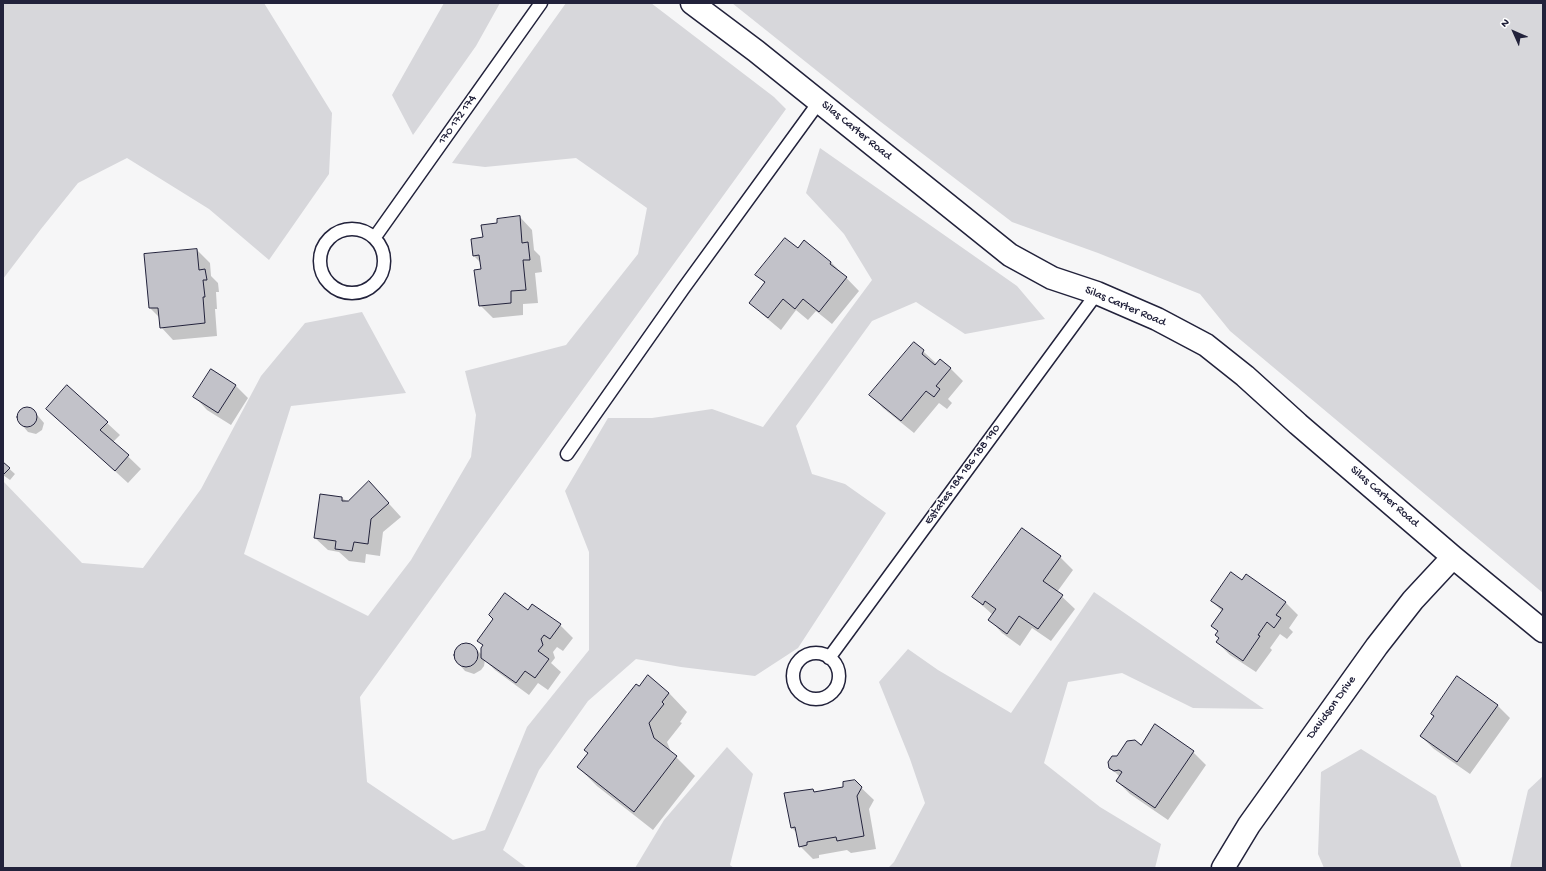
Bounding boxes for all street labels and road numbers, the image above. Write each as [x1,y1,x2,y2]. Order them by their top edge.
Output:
street label: 170 172 174 [436,92,480,148]
street label: Silas Carter Road [818,98,894,164]
street label: Silas Carter Road [1082,283,1168,331]
street label: Estates 184 186 188 190 [922,422,1004,528]
street label: Silas Carter Road [1347,463,1421,531]
street label: Davidson Drive [1304,674,1360,742]

